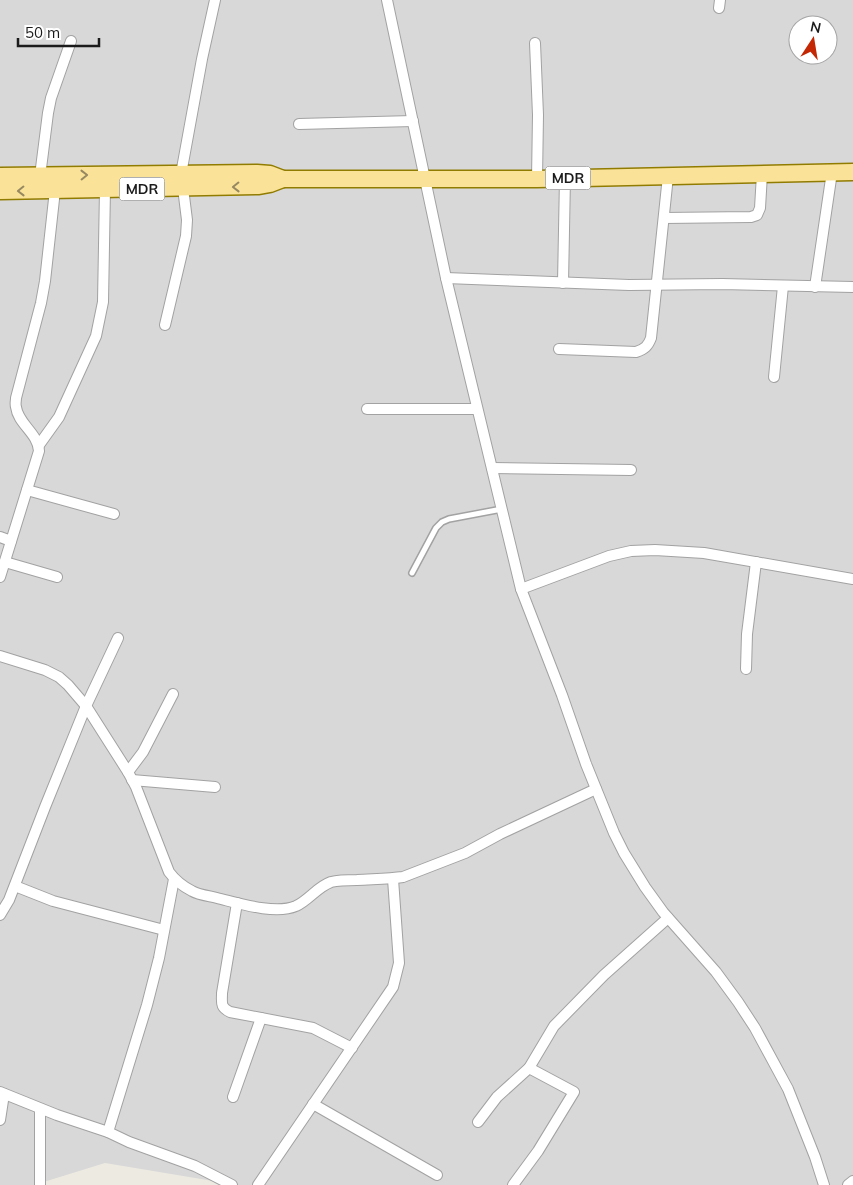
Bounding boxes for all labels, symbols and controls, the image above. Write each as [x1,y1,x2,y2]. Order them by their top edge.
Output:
scale bar [18,15,99,47]
north arrow [788,15,838,65]
text: N [809,17,823,37]
text: 50 m [25,23,60,42]
road number: MDR [546,167,590,190]
one-way arrow [80,170,88,180]
road number: MDR [120,178,164,200]
one-way arrow [231,182,239,192]
one-way arrow [16,186,24,196]

